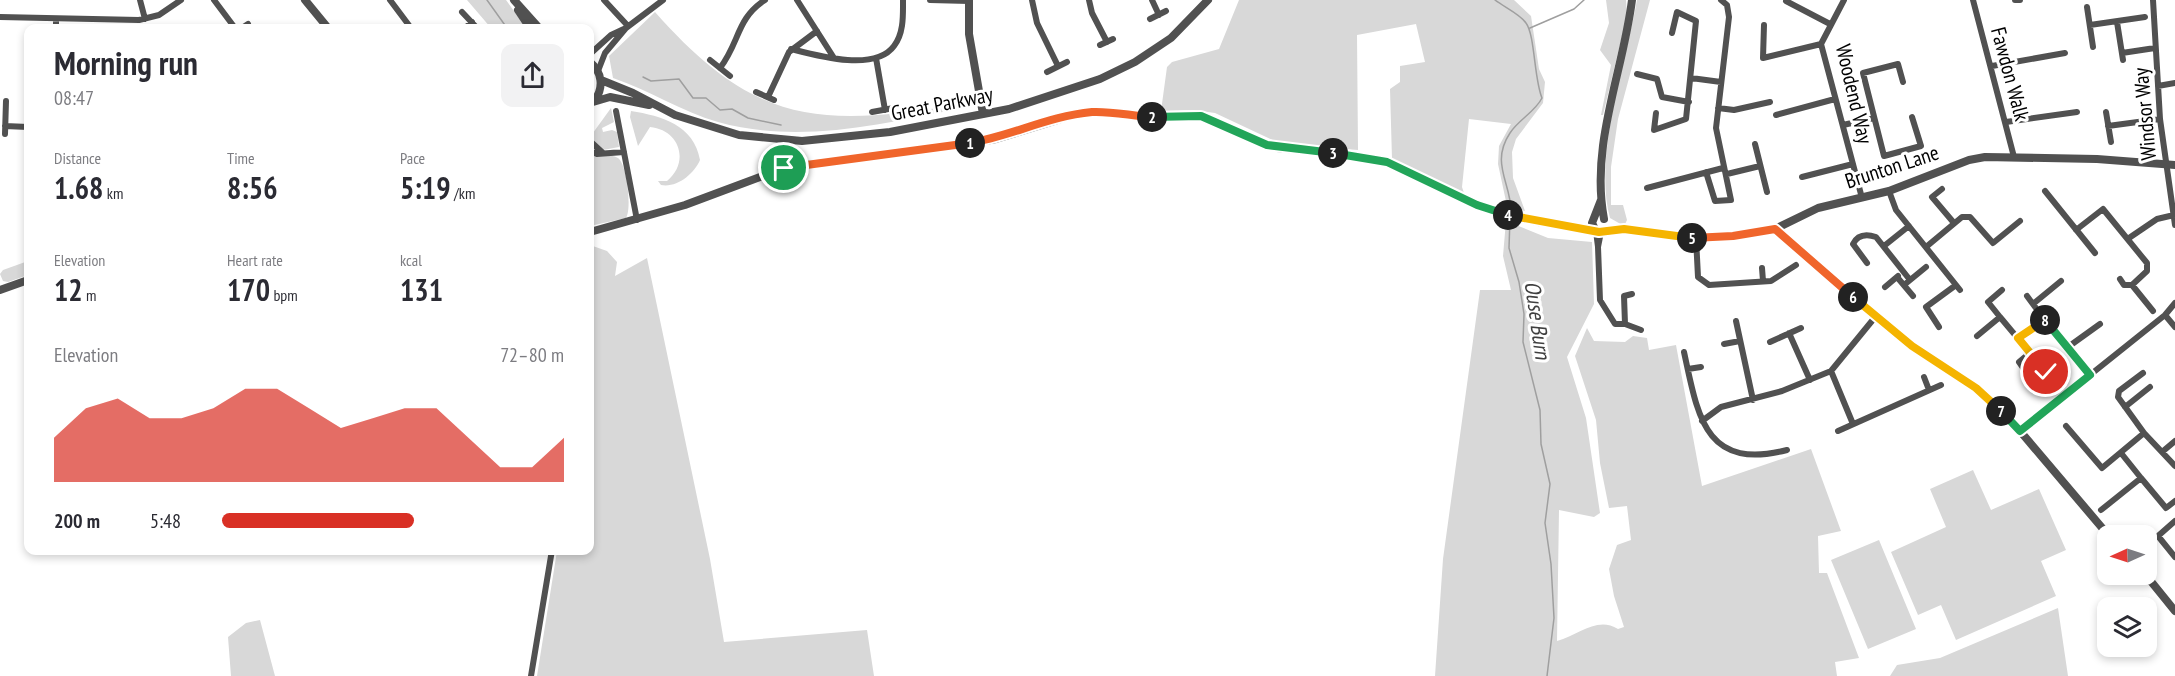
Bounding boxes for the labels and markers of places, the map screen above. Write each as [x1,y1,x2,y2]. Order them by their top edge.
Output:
pin: 2 [1137,102,1167,132]
pin: 1 [955,128,985,158]
pin: 3 [1318,138,1348,168]
pin [758,142,809,193]
pin: 4 [1493,200,1523,230]
pin: 5 [1677,223,1707,253]
pin: 6 [1838,282,1868,312]
pin: 8 [2030,305,2060,335]
pin [2020,346,2071,397]
pin: 7 [1986,396,2016,426]

